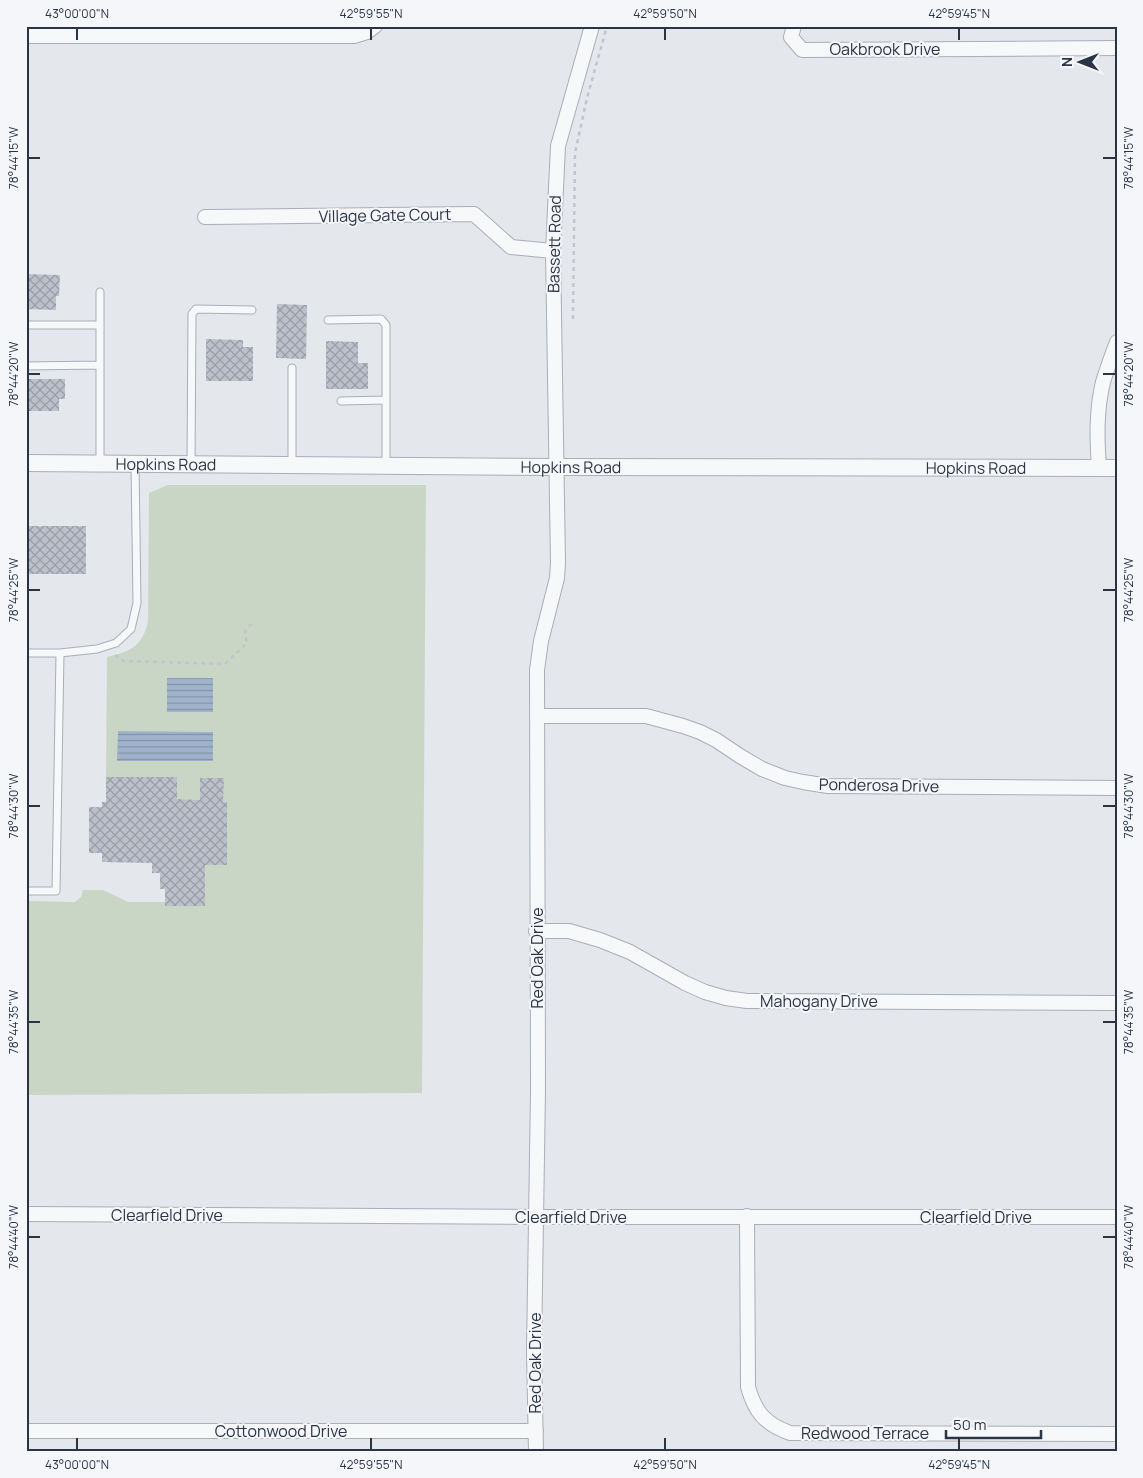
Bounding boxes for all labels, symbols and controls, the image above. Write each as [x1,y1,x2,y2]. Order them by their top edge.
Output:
text: 43°00'00"N [45,5,109,22]
text: 42°59'55"N [339,5,403,22]
text: 42°59'50"N [633,5,697,22]
text: 42°59'45"N [928,5,990,22]
street label: Oakbrook Drive [830,38,940,60]
north arrow [1056,38,1106,88]
text: N [1057,57,1076,67]
text: 78°44'15"W [5,126,22,189]
text: 78°44'15"W [1120,126,1137,189]
street label: Bassett Road [542,195,566,293]
street label: Village Gate Court [318,203,452,227]
text: 78°44'20"W [5,341,22,406]
text: 78°44'20"W [1120,341,1137,406]
street label: Hopkins Road [116,453,216,475]
street label: Hopkins Road [521,456,621,478]
street label: Hopkins Road [926,457,1026,479]
text: 78°44'25"W [5,557,22,622]
text: 78°44'25"W [1120,557,1137,622]
text: 78°44'30"W [5,773,22,838]
street label: Ponderosa Drive [819,773,939,797]
text: 78°44'30"W [1120,773,1137,838]
street label: Red Oak Drive [526,907,548,1009]
text: 78°44'35"W [5,989,22,1054]
text: 78°44'35"W [1120,989,1137,1054]
street label: Mahogany Drive [760,990,878,1012]
text: 78°44'40"W [5,1204,22,1269]
street label: Clearfield Drive [111,1204,223,1226]
text: 78°44'40"W [1120,1204,1137,1269]
street label: Clearfield Drive [515,1206,627,1228]
street label: Clearfield Drive [920,1206,1032,1228]
street label: Red Oak Drive [524,1312,546,1414]
scale bar [946,1408,1040,1440]
text: 50 m [953,1414,987,1435]
street label: Cottonwood Drive [215,1420,347,1442]
street label: Redwood Terrace [801,1422,929,1444]
text: 43°00'00"N [45,1456,109,1473]
text: 42°59'55"N [339,1456,403,1473]
text: 42°59'50"N [633,1456,697,1473]
text: 42°59'45"N [928,1456,990,1473]

